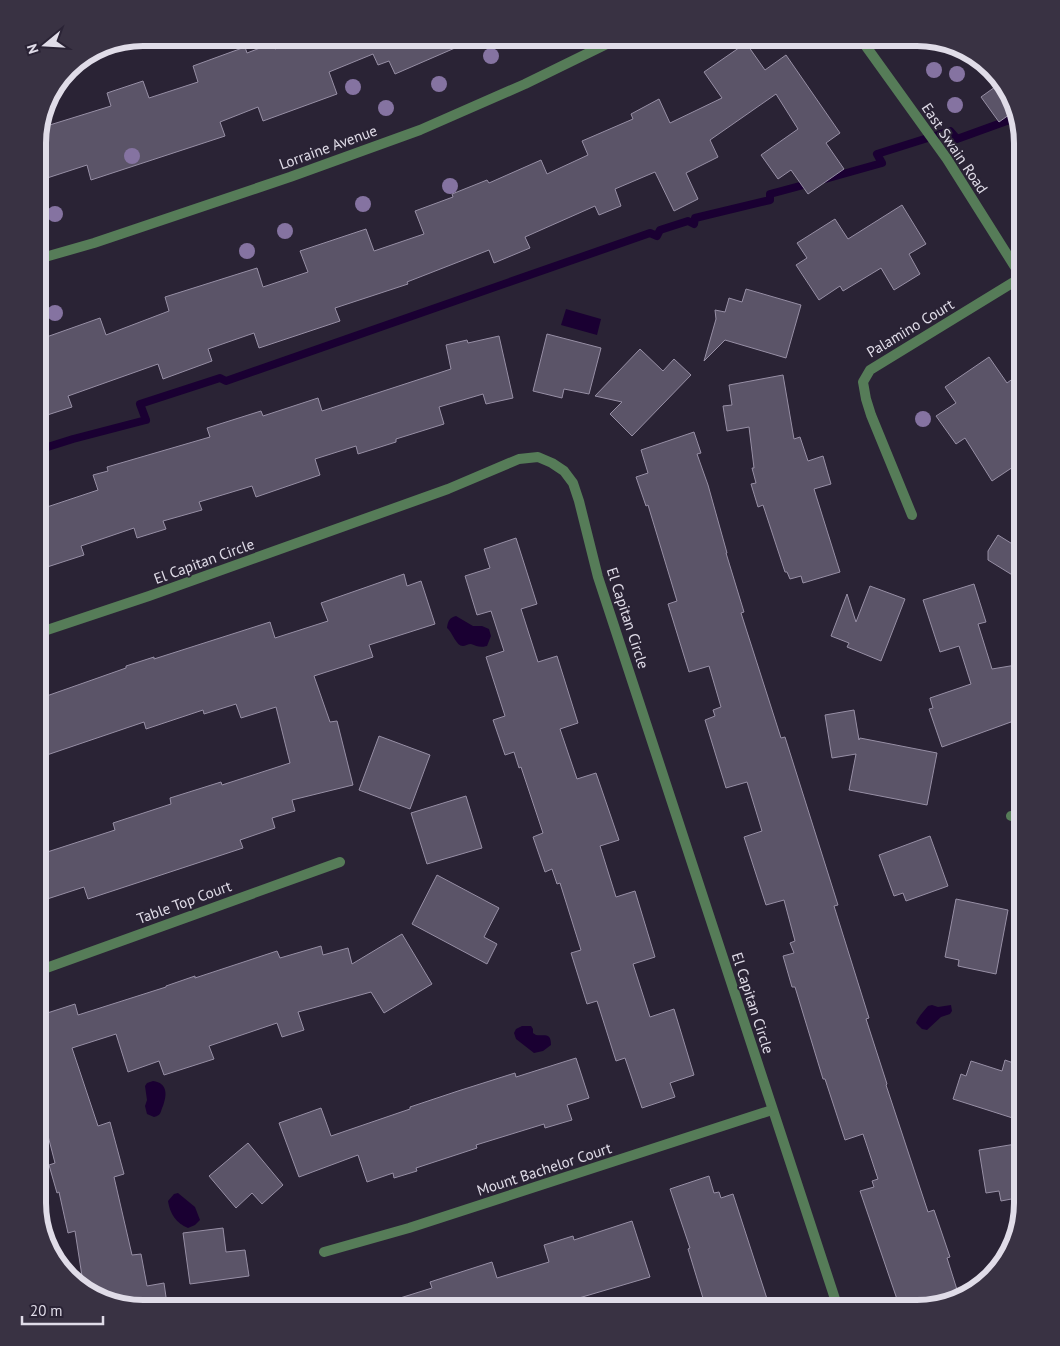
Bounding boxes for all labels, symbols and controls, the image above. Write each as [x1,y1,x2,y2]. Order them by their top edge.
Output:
north arrow [20,20,70,70]
text: N [23,42,43,56]
street label: East Swain Road [918,99,992,197]
street label: Lorraine Avenue [276,120,380,174]
street label: Palamino Court [863,295,957,361]
street label: El Capitan Circle [151,534,257,588]
street label: El Capitan Circle [603,565,653,671]
street label: Table Top Court [134,876,234,928]
street label: El Capitan Circle [728,950,778,1056]
street label: Mount Bachelor Court [474,1138,614,1200]
scale bar [22,1294,104,1326]
text: 20 m [30,1301,63,1320]

